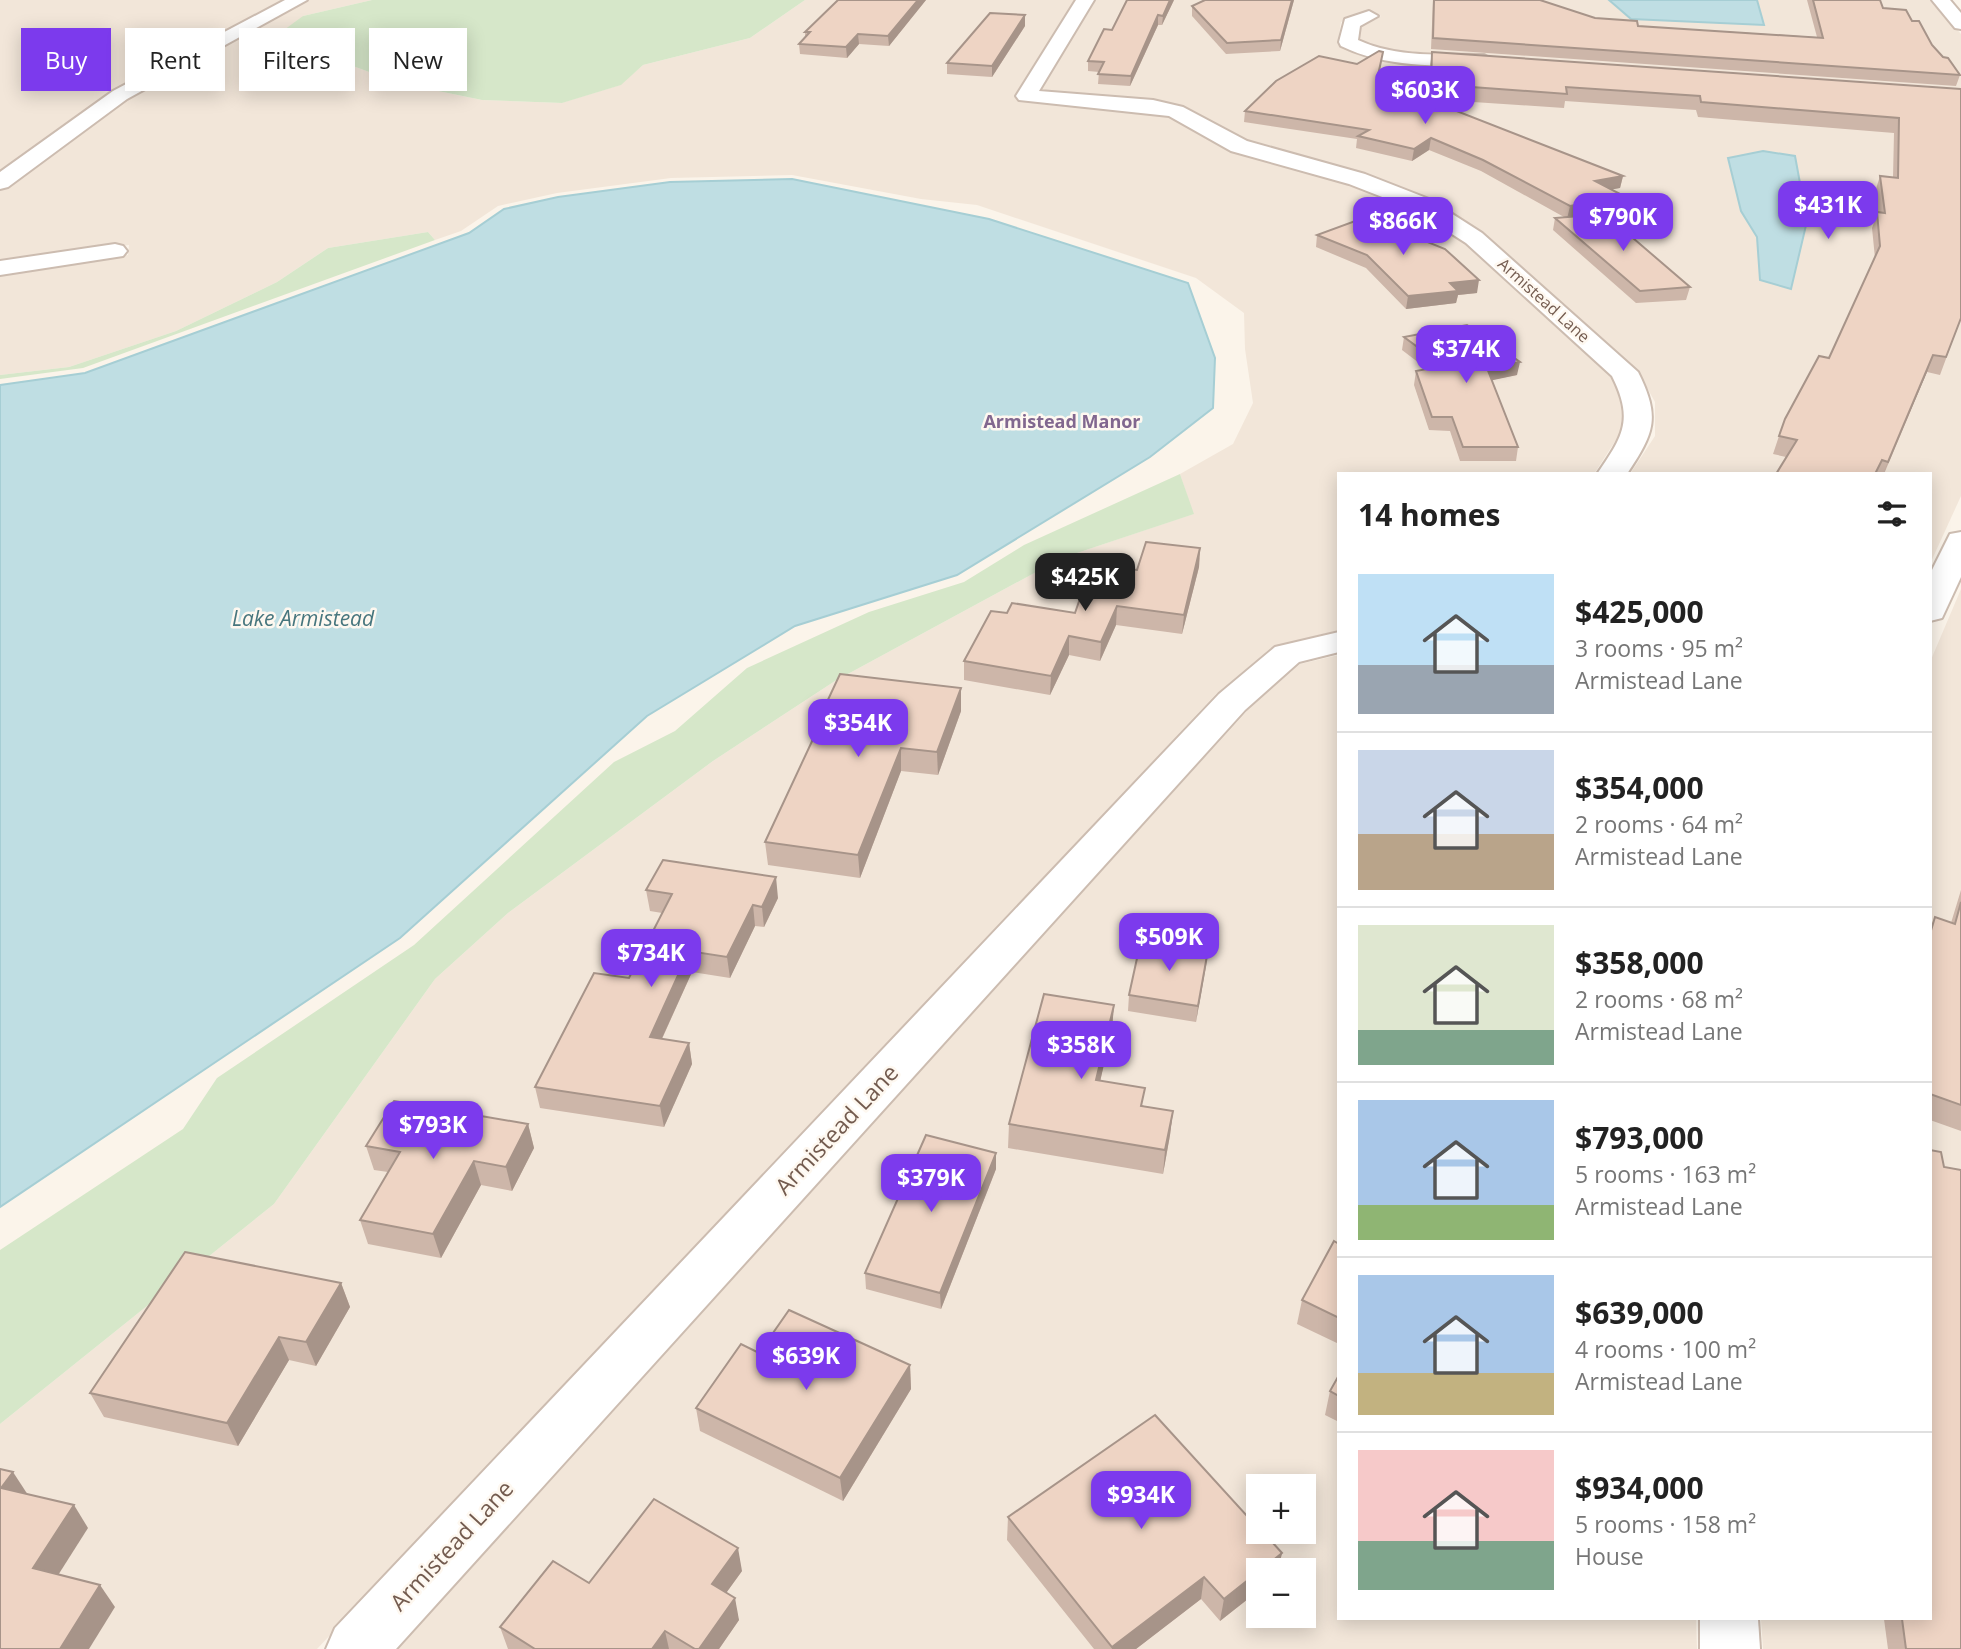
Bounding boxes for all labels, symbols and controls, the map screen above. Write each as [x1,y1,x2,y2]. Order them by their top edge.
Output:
chip: Buy [21,28,111,91]
chip: Rent [125,28,225,91]
chip: Filters [239,28,355,91]
chip: New [369,28,467,91]
pin: $603K [1376,66,1474,126]
text: $603K [1391,73,1459,105]
pin: $431K [1779,182,1877,241]
text: $431K [1794,188,1862,220]
pin: $790K [1574,194,1672,253]
pin: $866K [1354,198,1452,257]
text: $790K [1589,200,1657,232]
text: $866K [1369,204,1437,236]
street label: Armistead Lane [1493,253,1595,347]
pin: $374K [1417,326,1515,385]
text: $374K [1432,332,1500,364]
district label: Armistead Manor [983,409,1141,433]
text: 14 homes [1358,494,1501,535]
icon: filters [1873,495,1911,533]
pin: $425K [1036,554,1134,613]
text: $425K [1051,560,1119,592]
text: $425,000 [1575,591,1704,632]
icon: home [1414,602,1498,686]
water label: Lake Armistead [232,604,375,632]
text: 3 rooms · 95 m² [1575,632,1743,664]
text: Armistead Lane [1575,664,1743,696]
pin: $354K [809,700,907,759]
text: $354K [824,706,892,738]
text: $354,000 [1575,767,1704,808]
icon: home [1414,778,1498,862]
text: 2 rooms · 64 m² [1575,808,1743,840]
text: Armistead Lane [1575,840,1743,872]
pin: $509K [1120,914,1218,973]
text: $509K [1135,920,1203,952]
pin: $734K [602,930,700,989]
text: $734K [617,936,685,968]
text: $358,000 [1575,942,1704,983]
icon: home [1414,953,1498,1037]
text: 2 rooms · 68 m² [1575,983,1743,1015]
text: Armistead Lane [1575,1015,1743,1047]
pin: $358K [1032,1021,1130,1081]
text: $358K [1047,1028,1115,1060]
street label: Armistead Lane [767,1057,905,1201]
pin: $793K [384,1102,482,1161]
text: $793K [399,1108,467,1140]
text: $793,000 [1575,1117,1704,1158]
icon: home [1414,1128,1498,1212]
pin: $379K [882,1154,980,1214]
text: 5 rooms · 163 m² [1575,1158,1756,1190]
text: $379K [897,1161,965,1193]
text: Armistead Lane [1575,1190,1743,1222]
text: $639,000 [1575,1292,1704,1333]
icon: home [1414,1303,1498,1387]
pin: $639K [757,1332,855,1392]
text: 4 rooms · 100 m² [1575,1333,1756,1365]
text: $639K [772,1339,840,1371]
text: Armistead Lane [1575,1365,1743,1397]
text: $934,000 [1575,1467,1704,1508]
pin: $934K [1092,1472,1190,1531]
street label: Armistead Lane [382,1473,520,1617]
map controls [1246,1474,1316,1628]
button: + [1246,1474,1316,1544]
text: $934K [1107,1478,1175,1510]
icon: home [1414,1478,1498,1562]
text: 5 rooms · 158 m² [1575,1508,1756,1540]
text: House [1575,1540,1644,1572]
button: − [1246,1558,1316,1628]

